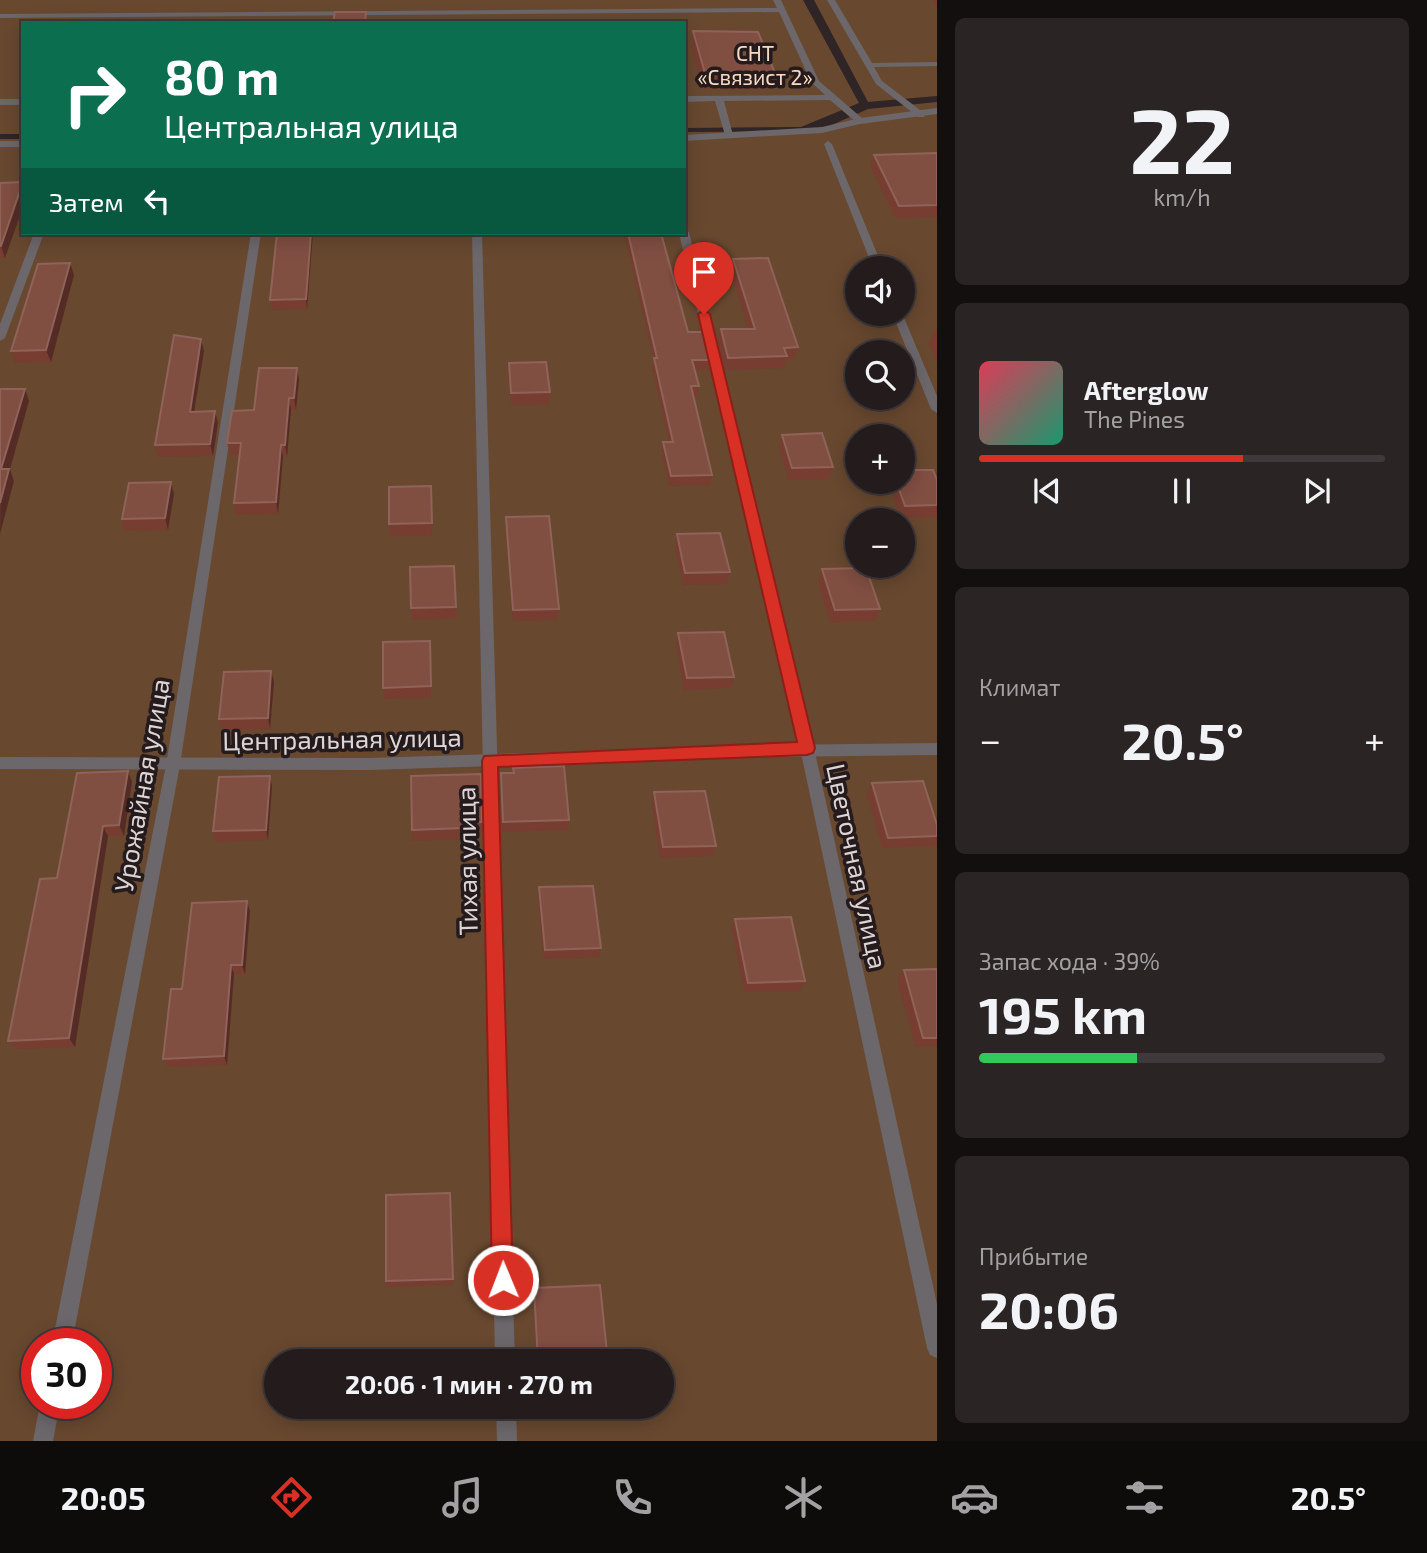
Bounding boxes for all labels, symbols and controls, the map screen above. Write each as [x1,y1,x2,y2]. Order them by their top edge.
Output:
park label: СНТ «Связист 2» [697,40,813,89]
text: 80 m [164,46,279,105]
icon: right [49,49,140,140]
text: 22 [1129,83,1235,192]
text: Центральная улица [164,106,459,144]
icon: left [138,182,176,220]
text: km/h [1153,183,1211,211]
text: Затем [49,186,124,217]
pin [674,242,734,314]
icon: arrive [685,253,723,291]
map controls [845,256,915,578]
button: sound [845,256,915,326]
button: search [845,340,915,410]
text: Afterglow [1084,374,1209,405]
text: The Pines [1084,405,1185,433]
button: + [845,424,915,494]
icon: previous [1028,472,1066,510]
icon: pause [1163,472,1201,510]
icon: next [1298,472,1336,510]
button: − [845,508,915,578]
text: Климат [979,673,1060,701]
street label: Урожайная улица [107,676,176,894]
text: 20.5° [1121,708,1244,770]
text: − [979,716,1001,762]
text: + [1364,716,1385,762]
street label: Центральная улица [222,720,462,757]
street label: Цветочная улица [820,761,895,972]
street label: Тихая улица [449,786,484,936]
text: Запас хода · 39% [979,947,1160,975]
text: 195 km [979,982,1147,1044]
text: Прибытие [979,1242,1088,1270]
position arrow [466,1243,540,1317]
text: 20:06 [979,1277,1119,1339]
speed limit sign: 30 [21,1328,112,1419]
text: 20:06 · 1 мин · 270 m [345,1368,593,1399]
icon: directions [267,1473,316,1522]
icon: music [438,1473,487,1522]
icon: phone [608,1473,657,1522]
icon: climate [779,1473,828,1522]
icon: car [950,1473,999,1522]
icon: filters [1120,1473,1169,1522]
text: 20:05 [61,1478,146,1516]
text: 20.5° [1291,1478,1366,1516]

